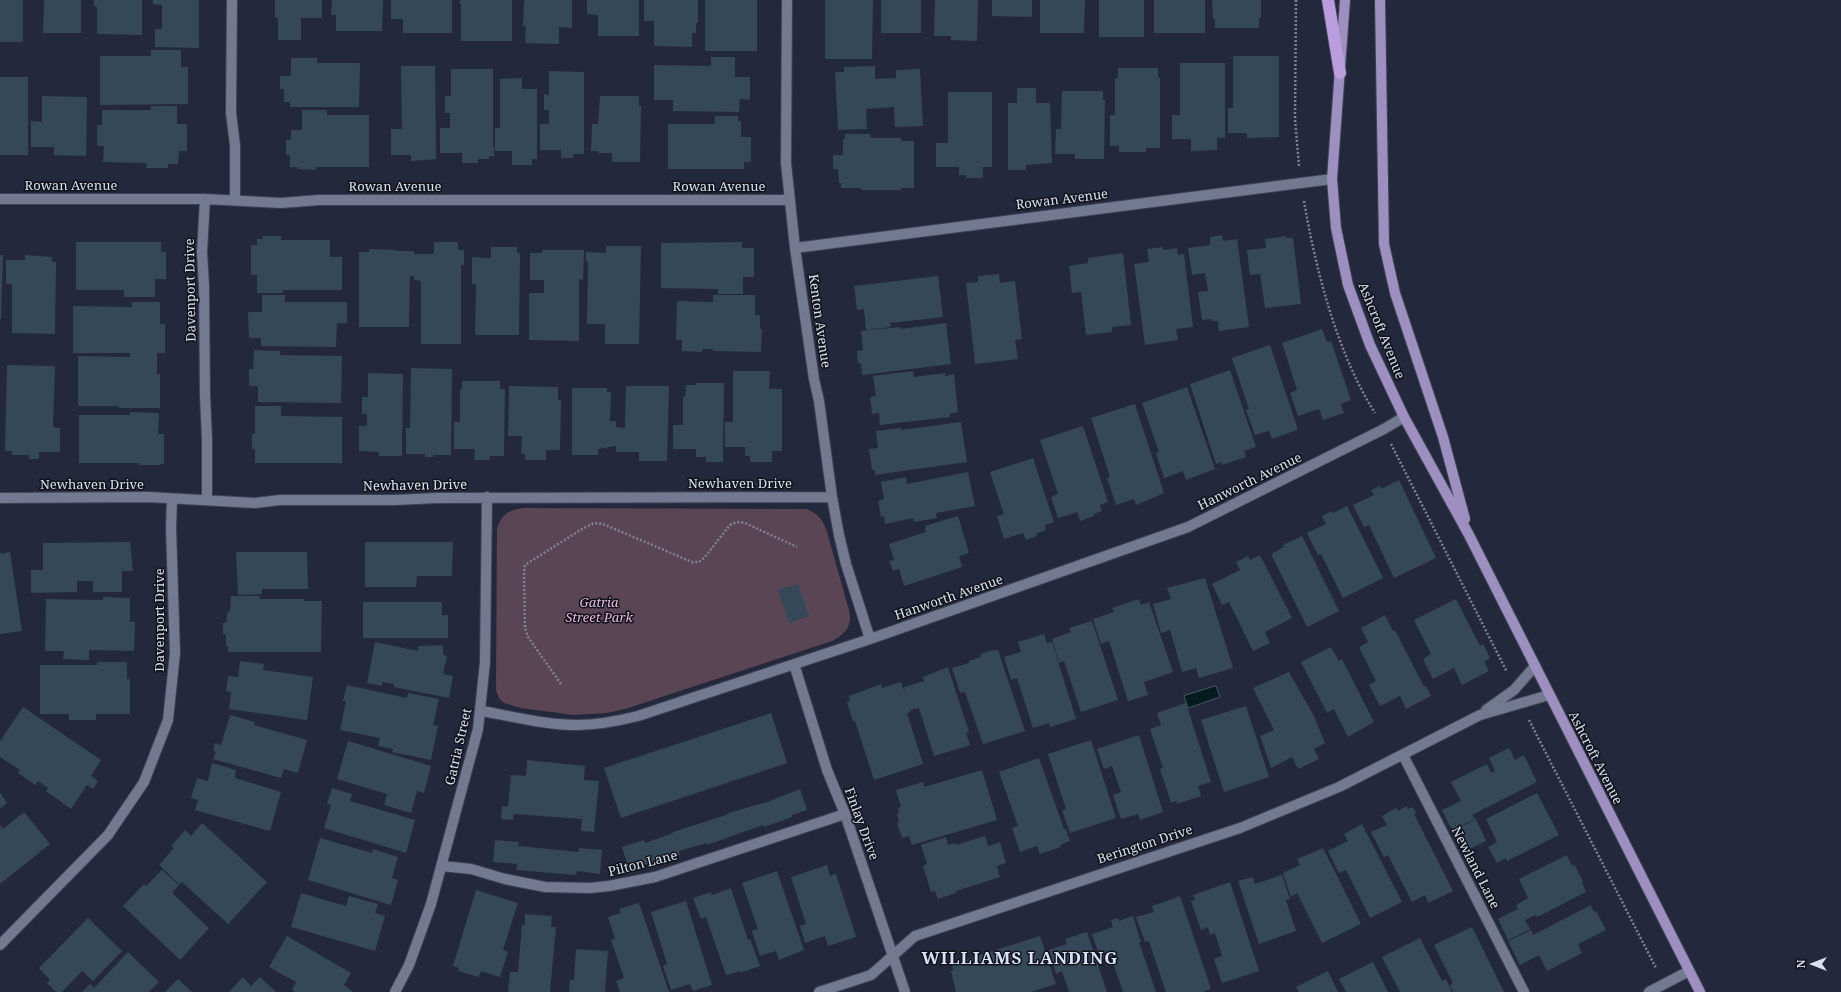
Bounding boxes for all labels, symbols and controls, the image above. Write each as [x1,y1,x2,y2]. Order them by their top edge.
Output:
street label: Rowan Avenue [25,178,117,194]
street label: Rowan Avenue [349,179,441,195]
street label: Rowan Avenue [673,179,765,195]
street label: Rowan Avenue [1015,187,1109,213]
street label: Davenport Drive [182,238,200,342]
street label: Kenton Avenue [805,273,833,369]
street label: Ashcroft Avenue [1355,281,1407,381]
street label: Hanworth Avenue [1196,450,1304,514]
street label: Newhaven Drive [688,476,792,492]
street label: Newhaven Drive [40,477,144,493]
street label: Newhaven Drive [363,477,467,495]
street label: Davenport Drive [152,568,168,672]
street label: Hanworth Avenue [893,572,1005,624]
park label: Gatria Street Park [565,595,633,626]
street label: Gatria Street [443,707,475,787]
street label: Ashcroft Avenue [1565,709,1625,807]
street label: Finlay Drive [841,786,881,862]
street label: Berington Drive [1095,822,1195,868]
street label: Newland Lane [1448,824,1502,912]
street label: Pilton Lane [607,848,679,880]
north arrow [1793,944,1833,984]
district label: WILLIAMS LANDING [922,949,1118,969]
text: N [1793,960,1808,968]

